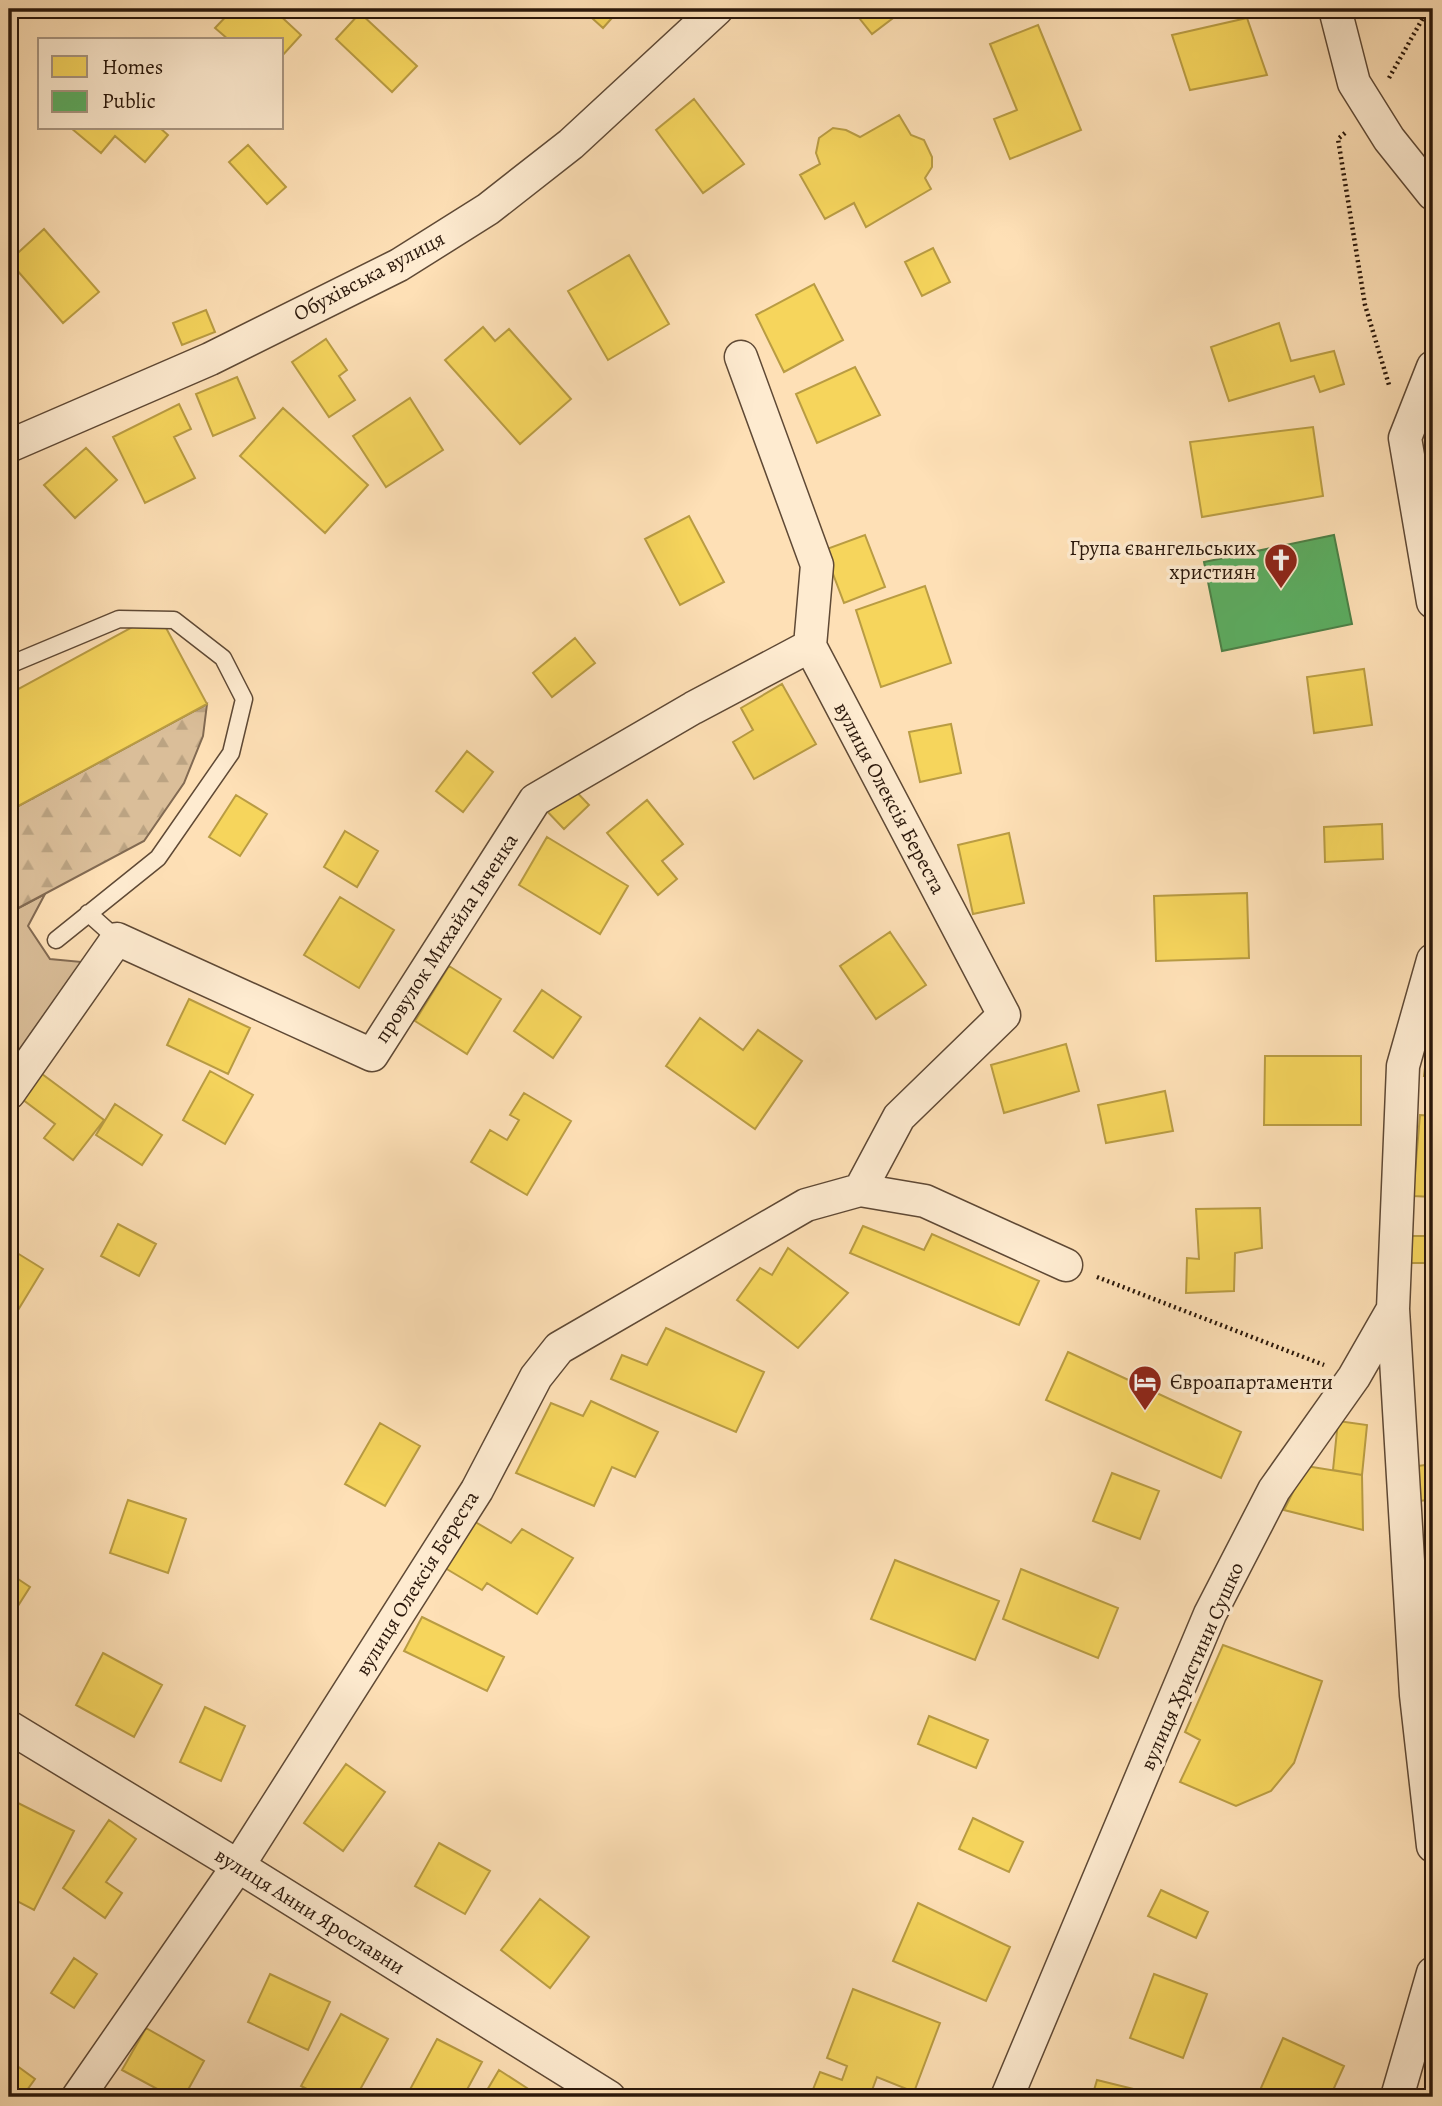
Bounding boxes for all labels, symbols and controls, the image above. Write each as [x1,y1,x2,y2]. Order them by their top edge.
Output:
legend [38,38,284,130]
text: Homes [102,53,163,81]
text: Public [102,87,156,115]
street label: Обухівська вулиця [288,224,450,328]
place label: Група євангельських християн [1069,534,1257,586]
church icon: Група євангельських християн [1262,541,1300,590]
street label: вулиця Олексія Береста [828,697,953,899]
street label: провулок Михайла Івченка [368,828,525,1048]
hotel icon: Євроапартаменти [1126,1363,1164,1412]
place label: Євроапартаменти [1170,1368,1333,1396]
street label: вулиця Олексія Береста [349,1485,486,1681]
street label: вулиця Христини Сушко [1133,1558,1251,1774]
street label: вулиця Анни Ярославни [210,1841,410,1981]

